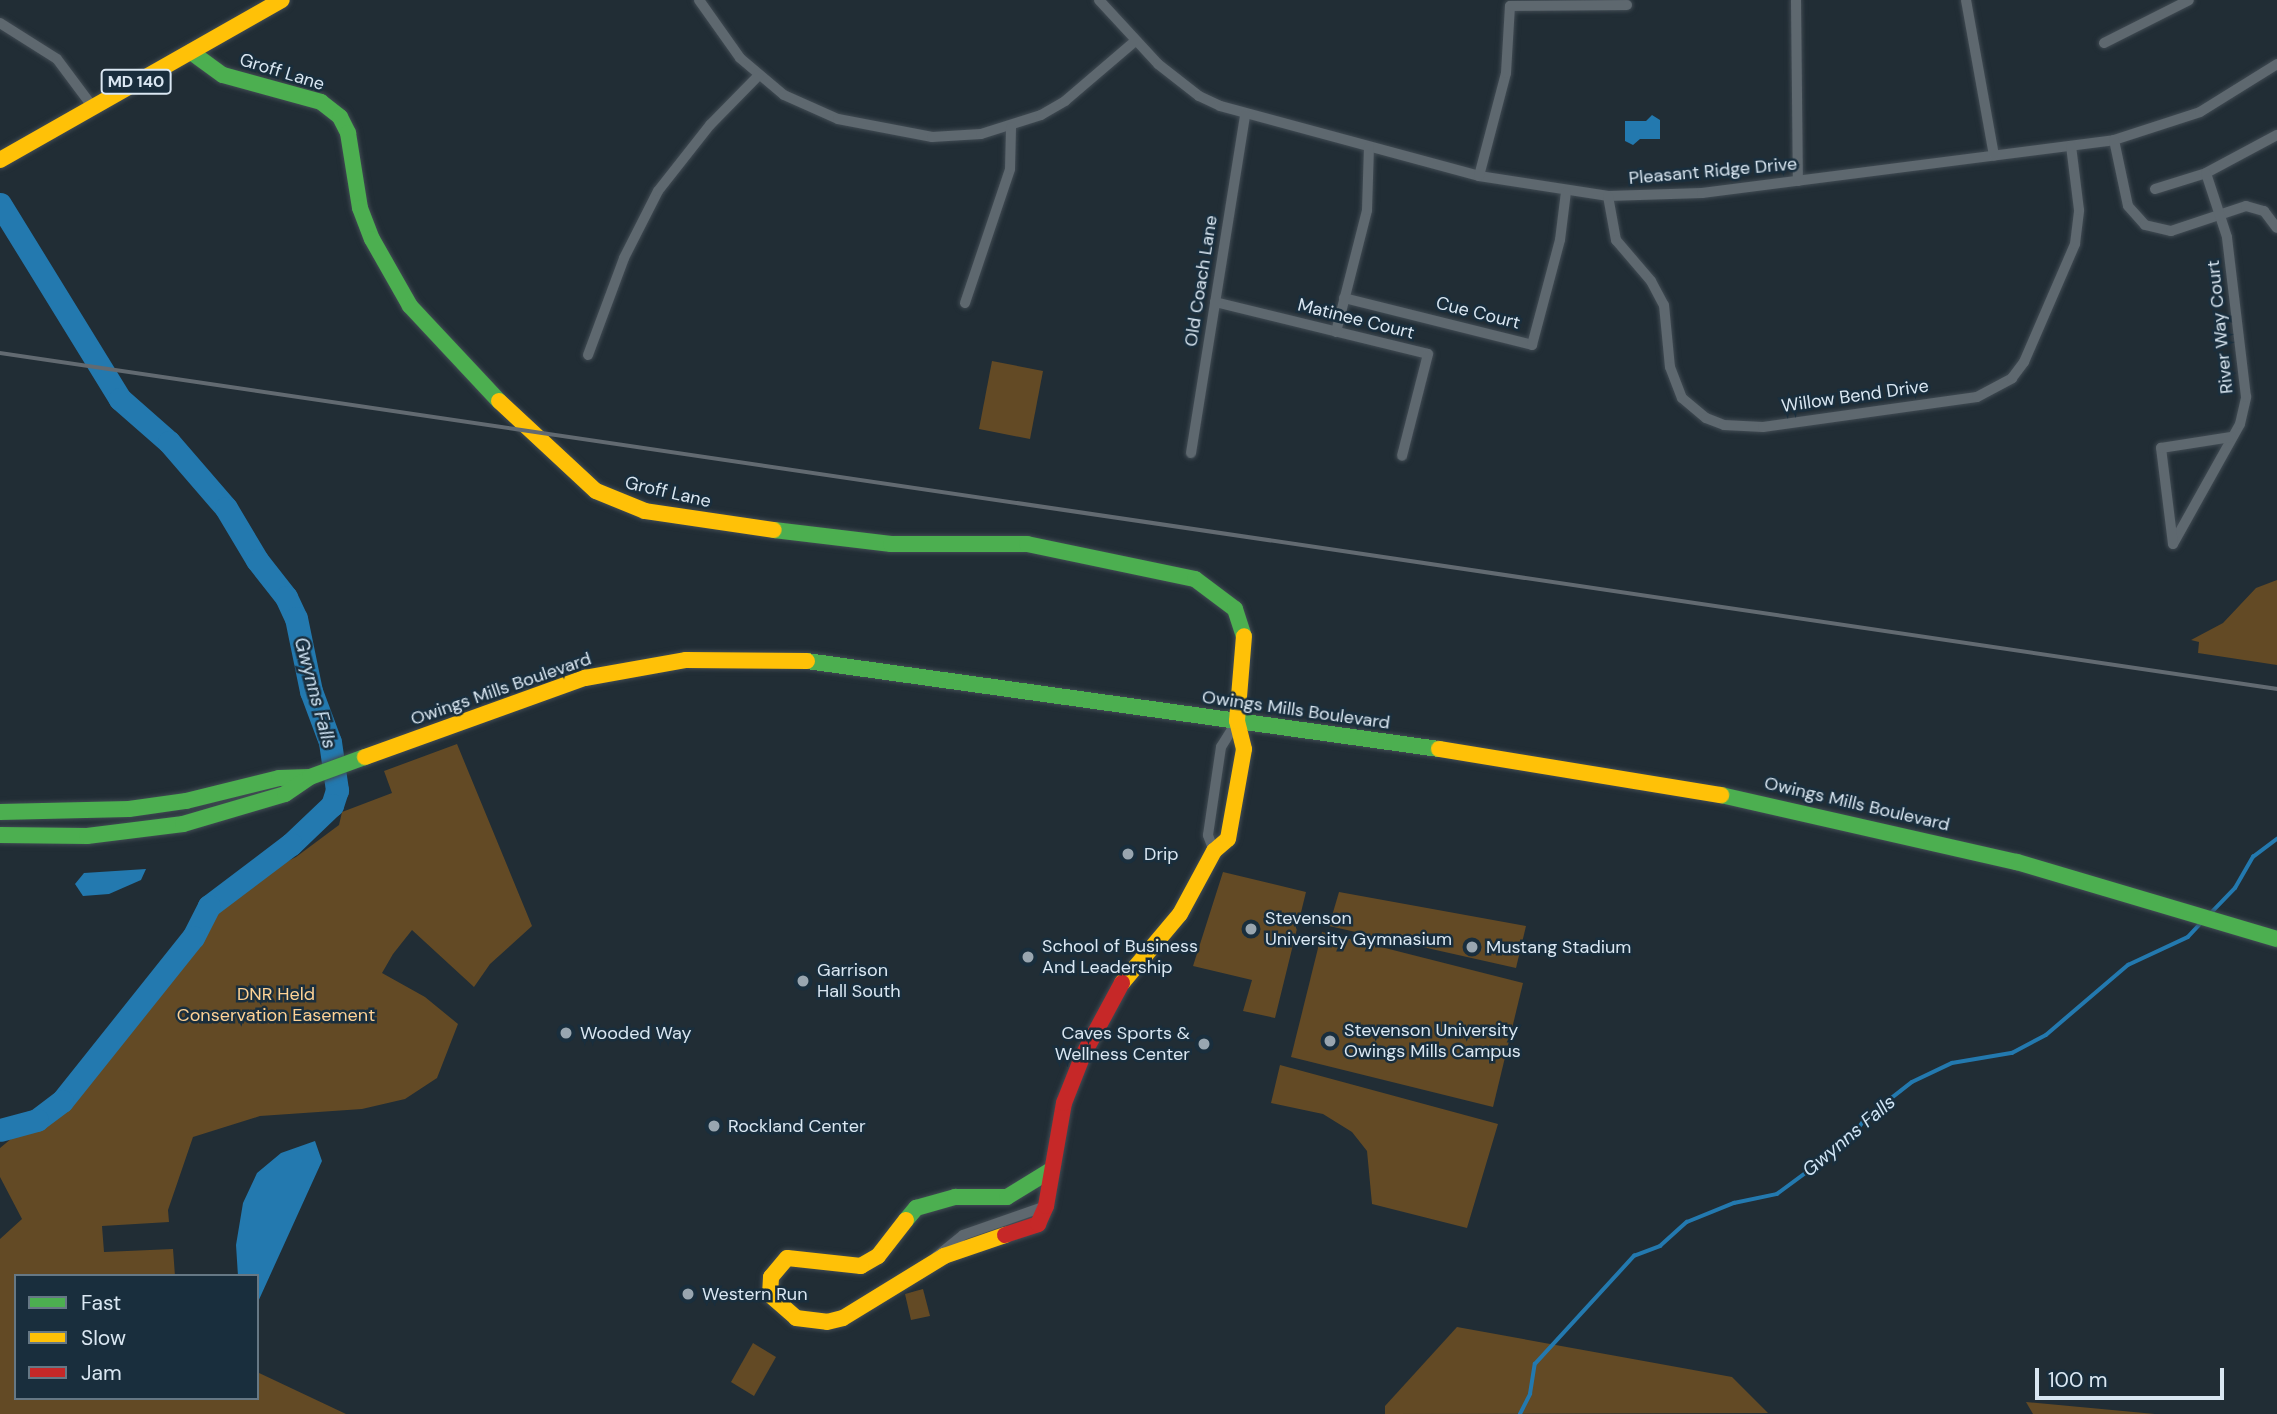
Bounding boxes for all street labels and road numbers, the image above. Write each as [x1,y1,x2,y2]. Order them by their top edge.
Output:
street label: Groff Lane [237,49,327,95]
road number: MD 140 [99,69,173,94]
street label: Pleasant Ridge Drive [1628,153,1798,189]
street label: Old Coach Lane [1180,214,1222,348]
street label: River Way Court [2202,259,2238,395]
street label: Cue Court [1434,292,1522,334]
street label: Matinee Court [1296,294,1416,344]
street label: Willow Bend Drive [1780,375,1930,417]
street label: Groff Lane [623,472,713,512]
street label: Owings Mills Boulevard [408,648,594,730]
street label: Owings Mills Boulevard [1201,686,1391,734]
street label: Owings Mills Boulevard [1762,772,1952,836]

